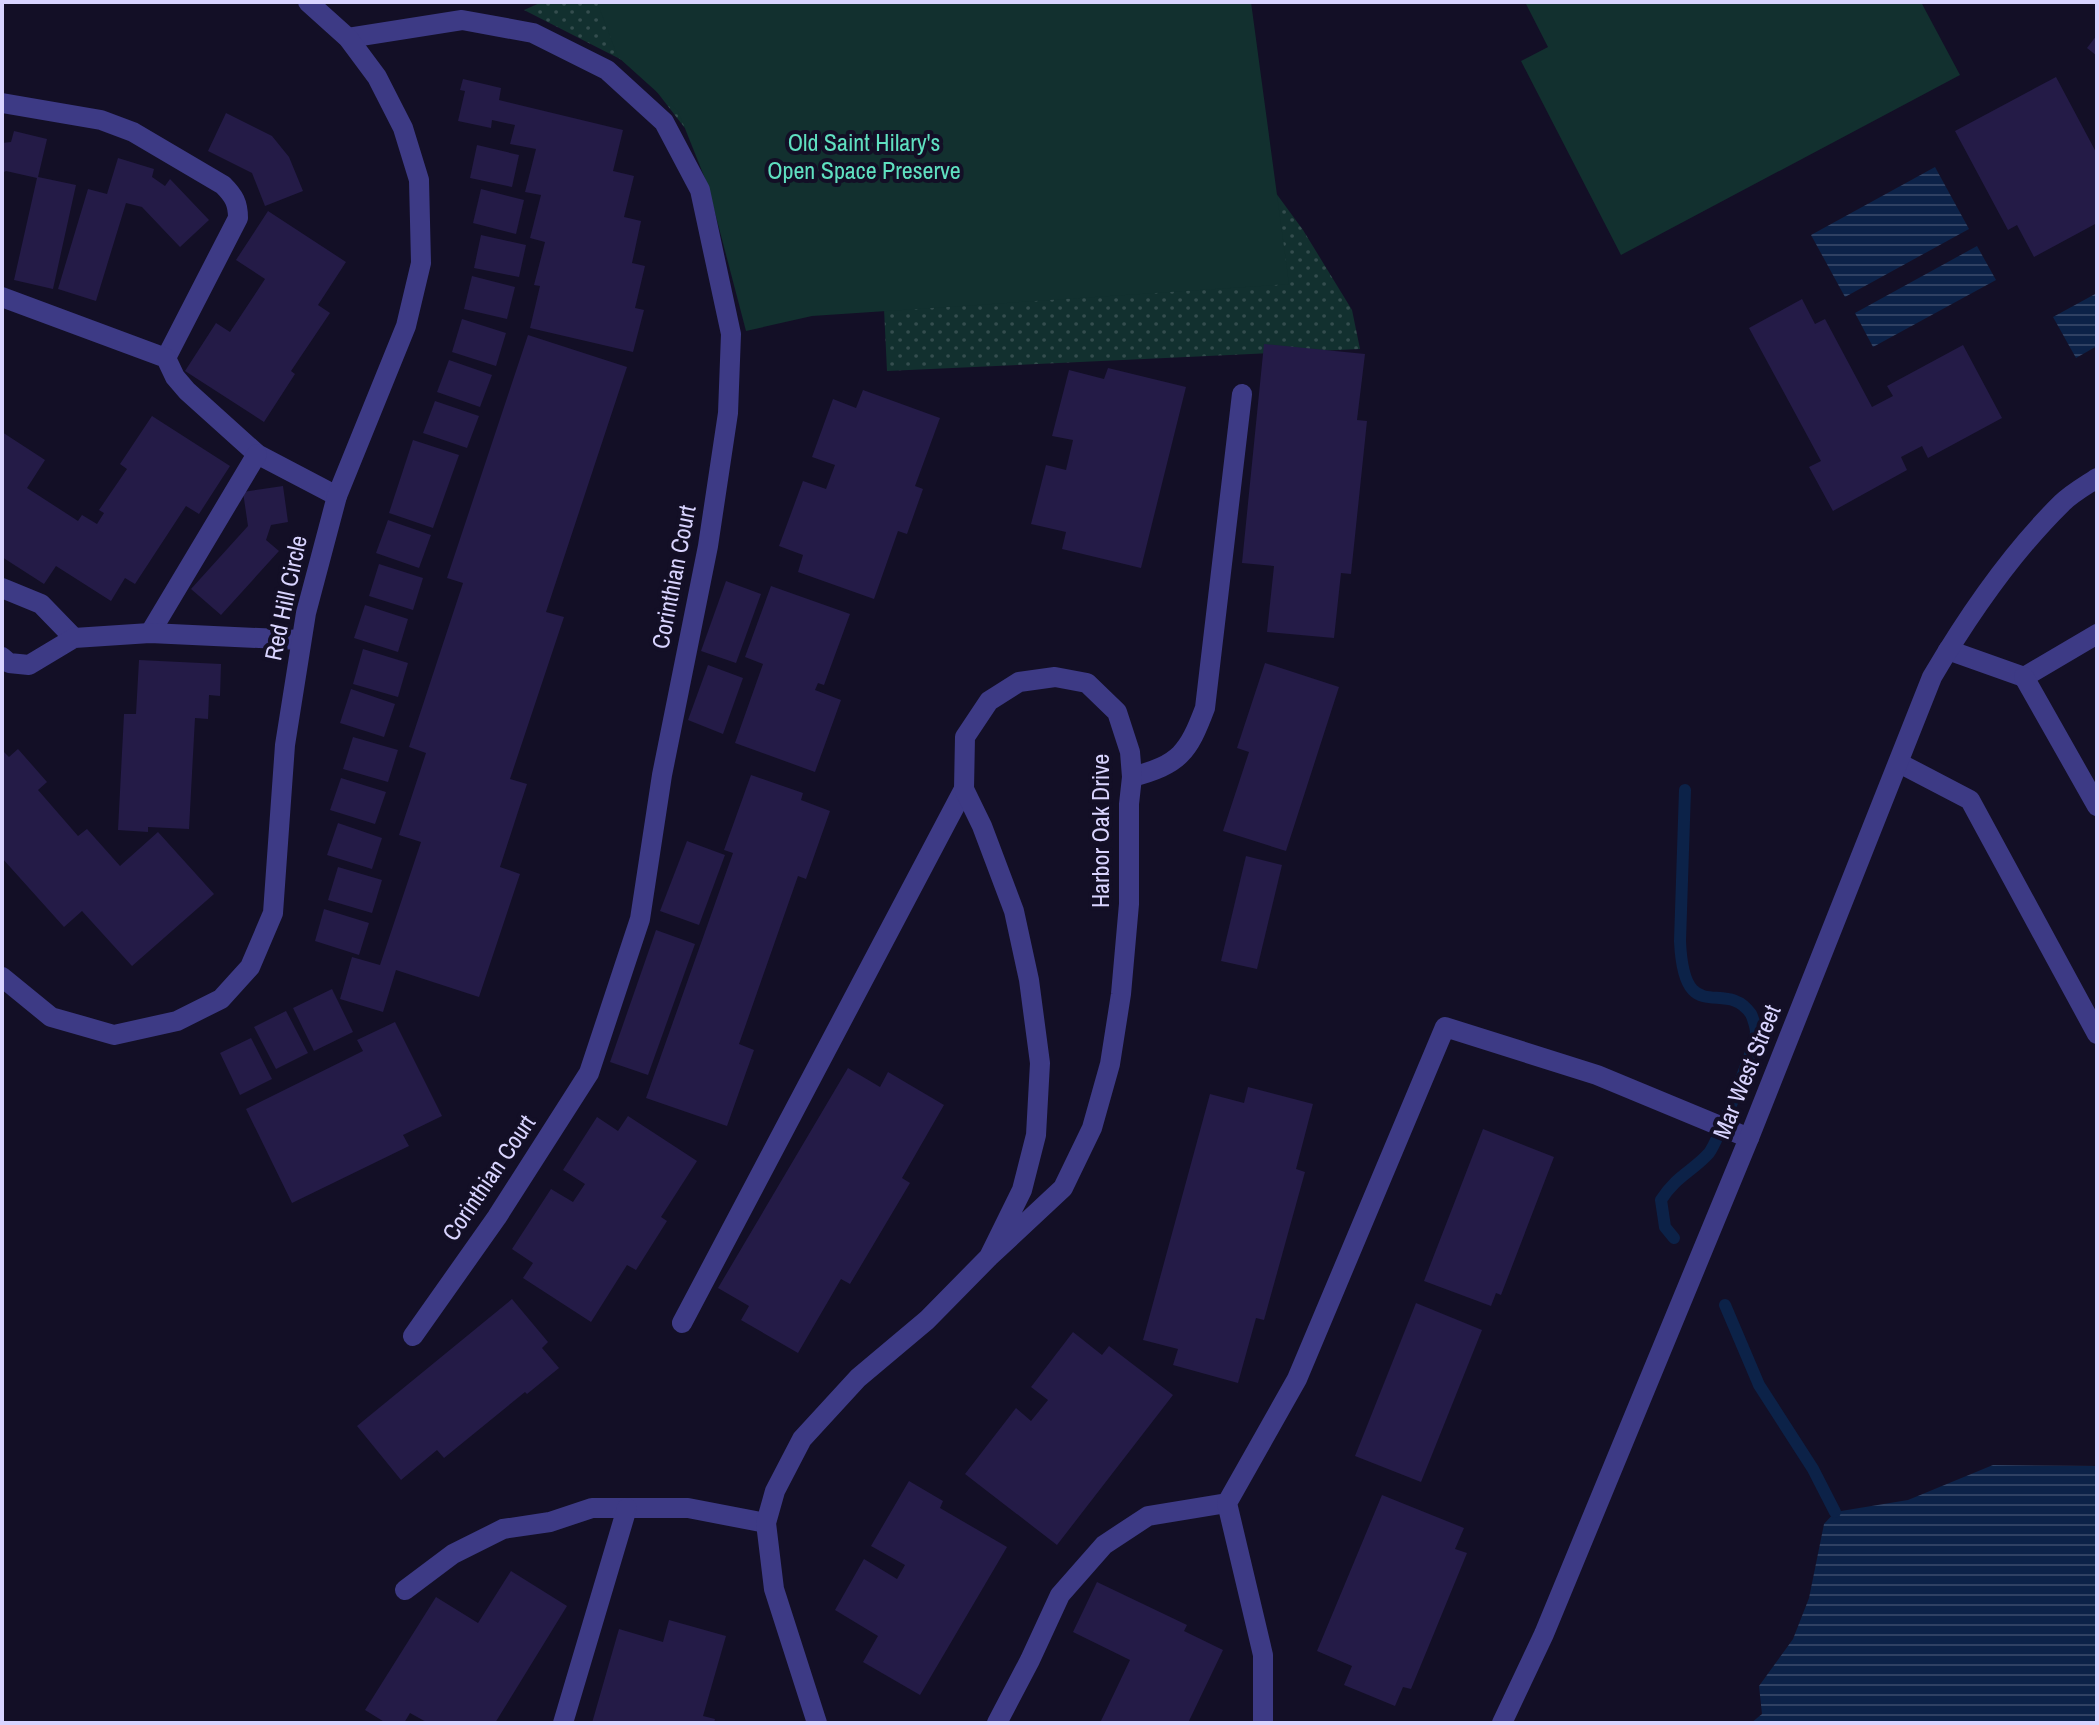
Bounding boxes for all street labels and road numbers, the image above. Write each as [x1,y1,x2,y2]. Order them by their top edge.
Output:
street label: Corinthian Court [643,502,703,651]
street label: Red Hill Circle [256,532,314,663]
street label: Harbor Oak Drive [1084,754,1116,908]
street label: Mar West Street [1705,999,1788,1143]
street label: Corinthian Court [434,1108,542,1247]

